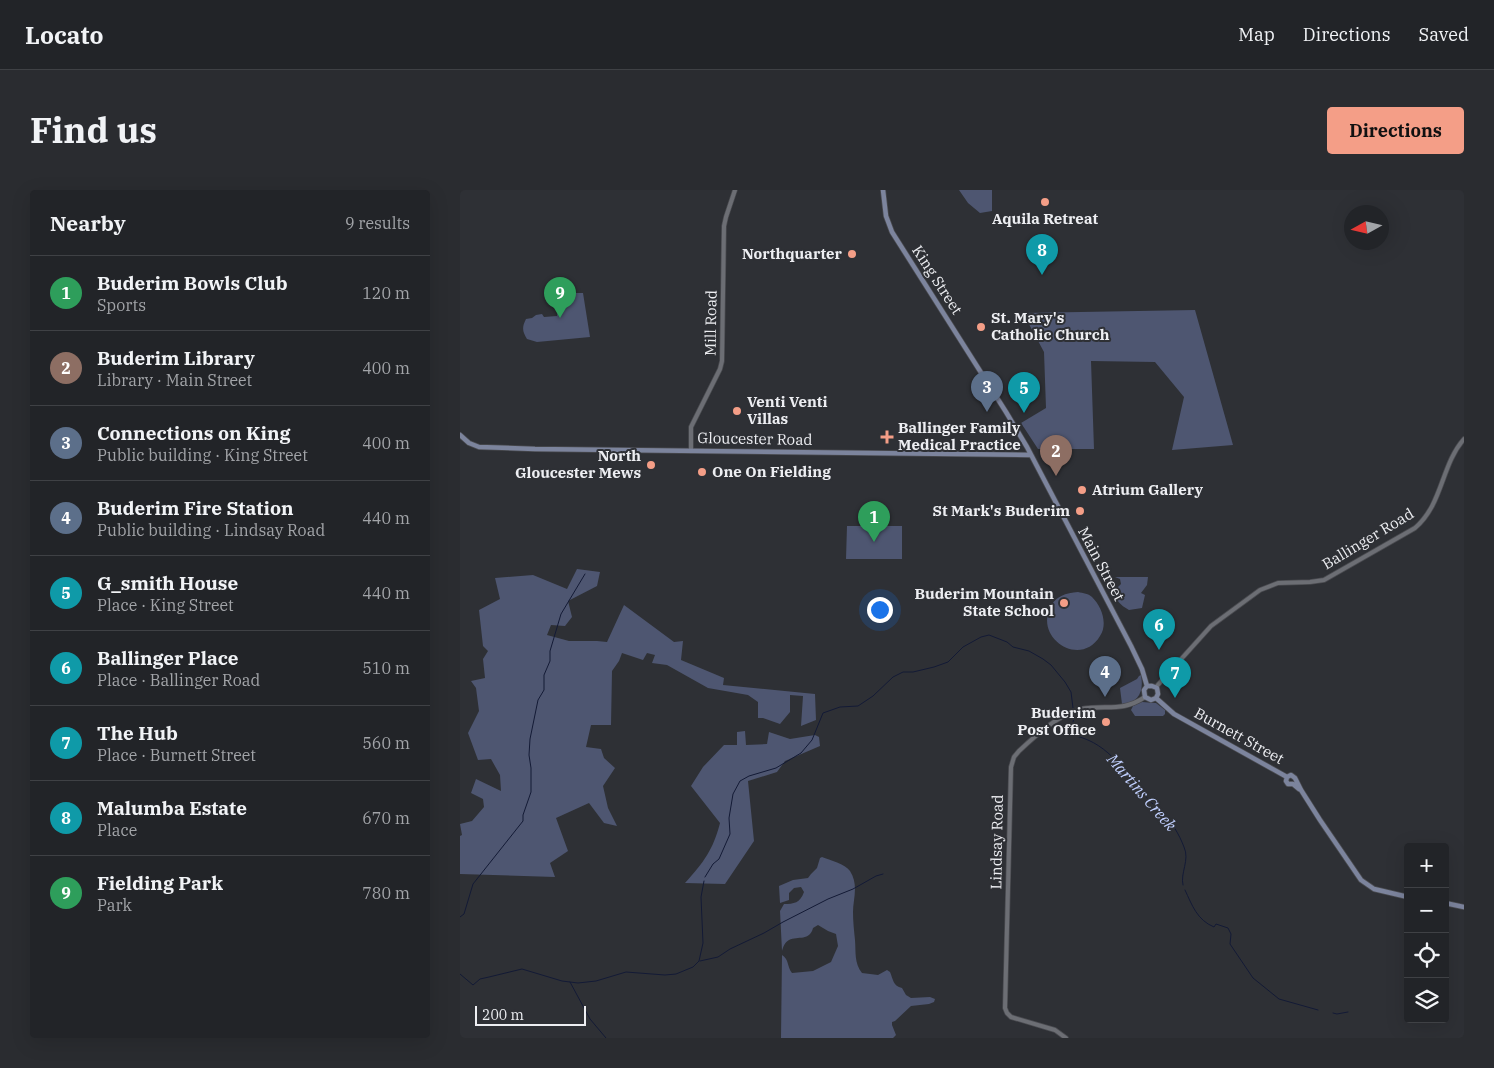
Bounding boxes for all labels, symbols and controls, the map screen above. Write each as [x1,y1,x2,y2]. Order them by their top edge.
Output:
text: Locato [25,19,103,51]
text: Map [1238,23,1275,46]
text: Directions [1303,23,1391,46]
text: Saved [1419,23,1469,46]
text: Find us [30,107,157,153]
button: Directions [1327,107,1464,154]
marker: Aquila Retreat [1039,196,1051,208]
north arrow [1344,205,1389,250]
text: Nearby [50,209,126,237]
place label: Aquila Retreat [992,209,1099,228]
text: 9 results [345,213,410,233]
pin: 8 [1026,234,1058,275]
street label: King Street [908,242,967,318]
place label: Northquarter [742,244,843,263]
marker: Northquarter [846,248,858,260]
text: Buderim Bowls Club [97,271,288,295]
pin: 9 [544,277,576,318]
text: 1 [61,283,71,303]
text: 120 m [362,283,410,303]
street label: Mill Road [700,290,721,356]
text: Sports [97,295,146,315]
place label: St. Mary's Catholic Church [991,308,1110,344]
marker: St. Mary's Catholic Church [975,321,987,333]
text: Buderim Library [97,346,255,370]
text: 2 [61,358,71,378]
text: 400 m [362,358,410,378]
text: Library · Main Street [97,370,252,390]
pin: 3 [971,371,1003,412]
pin: 5 [1008,372,1040,413]
place label: Venti Venti Villas [747,392,828,428]
marker: Venti Venti Villas [731,405,743,417]
place label: Ballinger Family Medical Practice [898,418,1021,454]
text: Connections on King [97,421,291,445]
street label: Gloucester Road [697,428,813,449]
marker: Ballinger Family Medical Practice [880,430,894,444]
text: 3 [61,433,71,453]
text: 400 m [362,433,410,453]
pin: 2 [1040,435,1072,476]
text: Public building · King Street [97,445,308,465]
place label: North Gloucester Mews [515,446,641,482]
marker: North Gloucester Mews [645,459,657,471]
place label: One On Fielding [712,462,831,481]
marker: One On Fielding [696,466,708,478]
place label: Atrium Gallery [1092,480,1203,499]
marker: Atrium Gallery [1076,484,1088,496]
text: Buderim Fire Station [97,496,294,520]
pin: 1 [858,501,890,542]
place label: St Mark's Buderim [933,501,1070,520]
street label: Ballinger Road [1318,504,1417,573]
marker: St Mark's Buderim [1074,505,1086,517]
text: 4 [61,508,71,528]
text: 440 m [362,508,410,528]
text: Public building · Lindsay Road [97,520,325,540]
street label: Main Street [1074,523,1129,604]
text: G_smith House [97,571,238,595]
text: 5 [61,583,71,603]
text: 440 m [362,583,410,603]
place label: Buderim Mountain State School [915,584,1054,620]
text: Place · King Street [97,595,234,615]
your location [867,597,893,623]
marker: Buderim Mountain State School [1058,597,1070,609]
pin: 6 [1143,609,1175,650]
text: Ballinger Place [97,646,239,670]
pin: 4 [1089,656,1121,697]
pin: 7 [1159,657,1191,698]
text: 6 [61,658,71,678]
text: 510 m [362,658,410,678]
text: Place · Ballinger Road [97,670,260,690]
place label: Buderim Post Office [1017,703,1096,739]
street label: Burnett Street [1191,703,1287,768]
marker: Buderim Post Office [1100,716,1112,728]
text: The Hub [97,721,178,745]
text: 7 [61,733,71,753]
text: 560 m [362,733,410,753]
text: Place · Burnett Street [97,745,256,765]
water label: Martins Creek [1102,748,1181,835]
street label: Lindsay Road [986,794,1007,890]
text: Malumba Estate [97,796,247,820]
text: 8 [61,808,71,828]
text: 670 m [362,808,410,828]
text: Place [97,820,137,840]
map controls [1404,843,1449,1023]
button: + [1404,843,1449,888]
text: Fielding Park [97,871,223,895]
text: 9 [61,883,71,903]
text: 780 m [362,883,410,903]
button: − [1404,888,1449,933]
text: Park [97,895,132,915]
button: locate [1404,933,1449,978]
button: layers [1404,978,1449,1023]
scale bar [475,1003,586,1026]
text: 200 m [482,1006,524,1024]

